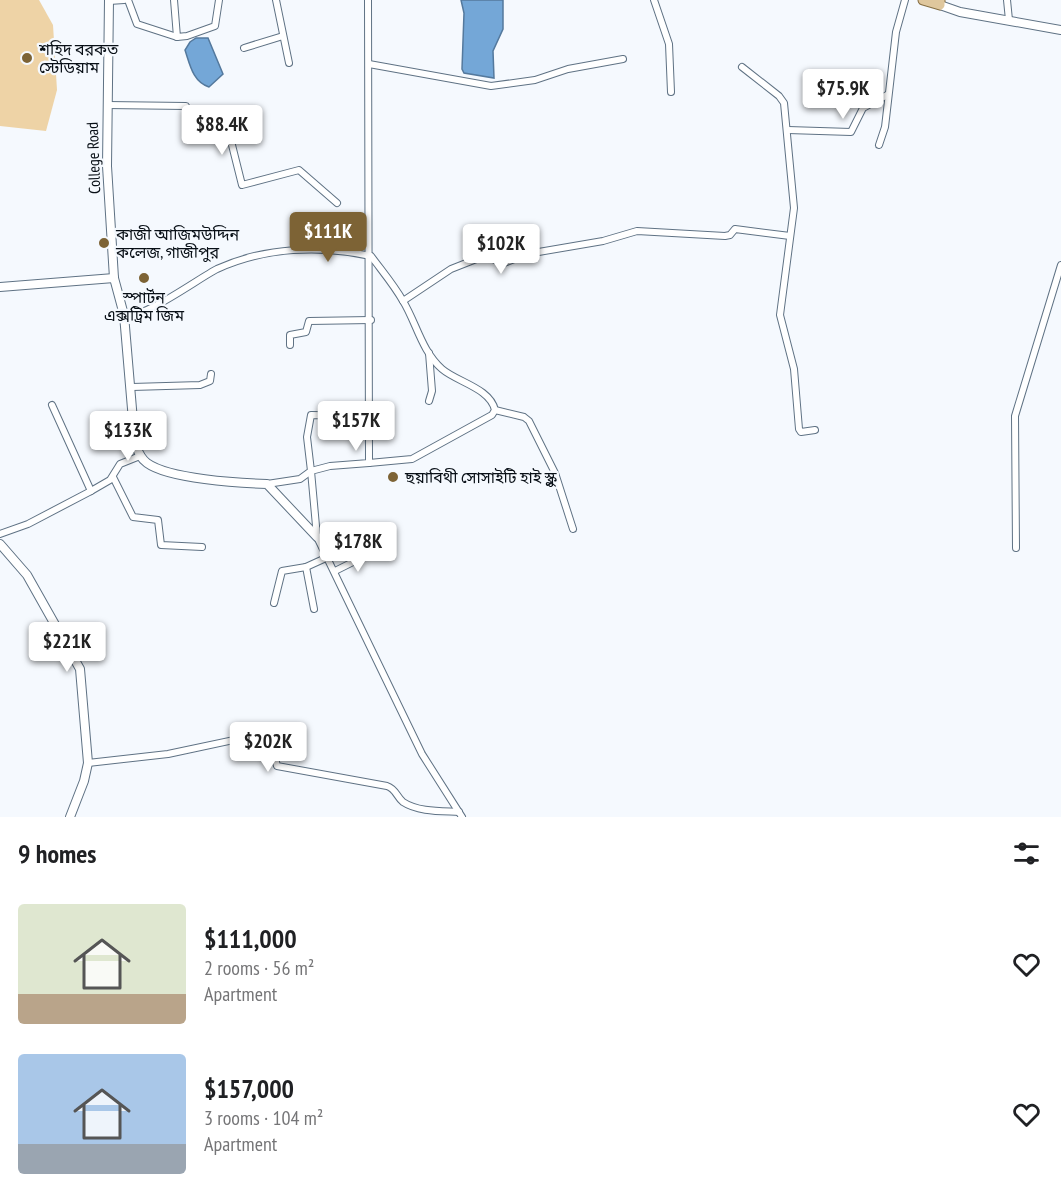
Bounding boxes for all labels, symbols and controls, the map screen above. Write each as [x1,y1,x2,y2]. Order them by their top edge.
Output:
place label: শহিদ বরকত স্টেডিয়াম [38,39,119,77]
marker: শহিদ বরকত স্টেডিয়াম [20,51,34,65]
pin: $75.9K [794,69,892,120]
text: $75.9K [817,75,869,101]
pin: $88.4K [173,105,271,156]
text: $88.4K [196,111,248,137]
street label: College Road [82,122,104,194]
pin: $111K [286,212,370,263]
text: $111K [304,218,352,244]
place label: কাজী আজিমউদ্দিন কলেজ, গাজীপুর [115,224,240,262]
pin: $102K [459,224,543,275]
text: $102K [477,230,525,256]
marker: কাজী আজিমউদ্দিন কলেজ, গাজীপুর [97,236,111,250]
marker: স্পার্টন এক্সট্রিম জিম [137,271,151,285]
place label: স্পার্টন এক্সট্রিম জিম [104,287,184,325]
pin: $157K [314,401,398,452]
text: $157K [332,407,380,433]
pin: $133K [86,411,170,462]
text: $133K [104,417,152,443]
place label: ছয়াবিথী সোসাইটি হাই স্কুল [404,467,558,487]
marker: ছয়াবিথী সোসাইটি হাই স্কুল [386,470,400,484]
pin: $178K [316,522,400,573]
text: $178K [334,528,382,554]
pin: $221K [25,622,109,673]
text: $221K [43,628,91,654]
pin: $202K [226,722,310,773]
text: $202K [244,728,292,754]
text: 9 homes [18,837,96,870]
icon: filters [1010,837,1043,870]
text: $111,000 [204,922,297,955]
icon: home [66,928,138,1000]
icon: heart [1010,948,1043,981]
text: 2 rooms · 56 m² [204,955,314,981]
text: Apartment [204,981,277,1007]
text: $157,000 [204,1072,294,1105]
icon: home [66,1078,138,1150]
icon: heart [1010,1098,1043,1131]
text: 3 rooms · 104 m² [204,1105,323,1131]
text: Apartment [204,1131,277,1157]

